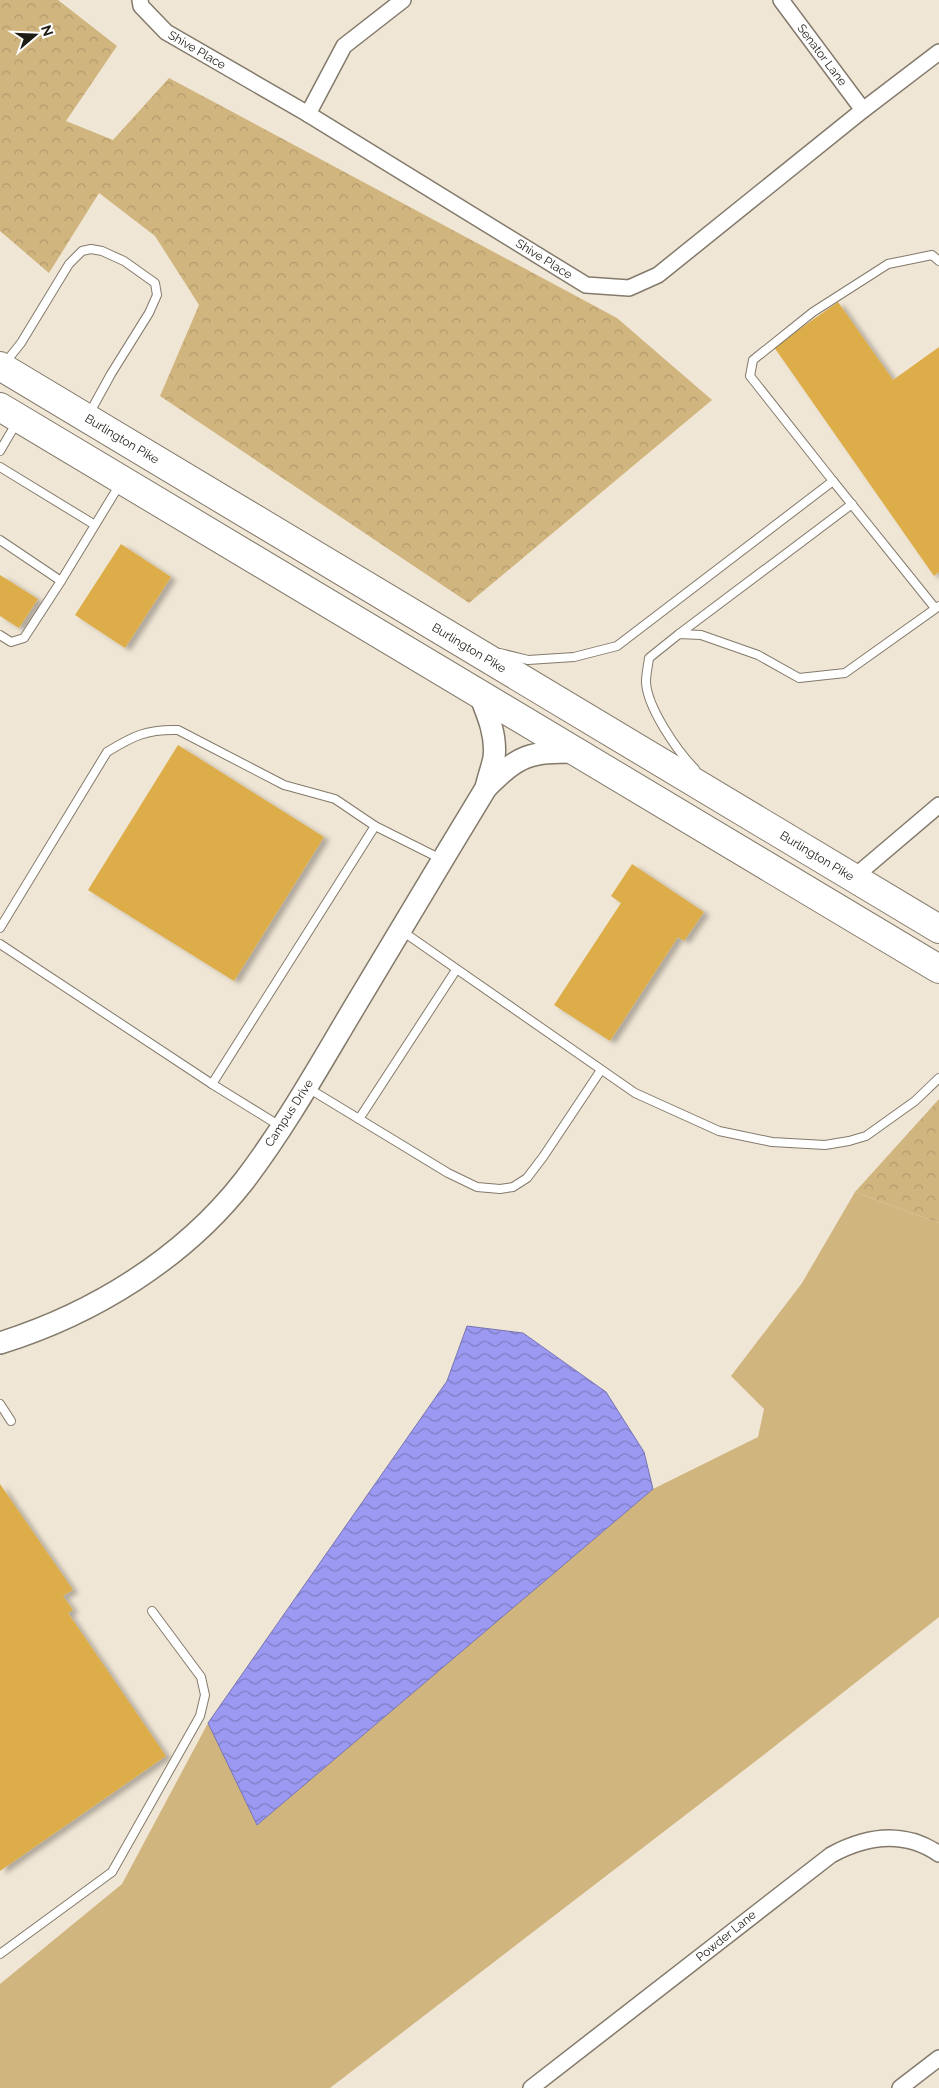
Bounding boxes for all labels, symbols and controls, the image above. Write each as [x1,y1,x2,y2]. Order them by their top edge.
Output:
north arrow [10,10,60,60]
street label: Senator Lane [794,21,850,89]
text: N [38,23,57,38]
street label: Shive Place [166,28,228,72]
street label: Shive Place [513,236,575,282]
street label: Burlington Pike [82,411,162,467]
street label: Burlington Pike [429,620,509,676]
street label: Burlington Pike [777,828,857,884]
street label: Campus Drive [262,1077,316,1149]
street label: Powder Lane [693,1908,759,1964]

